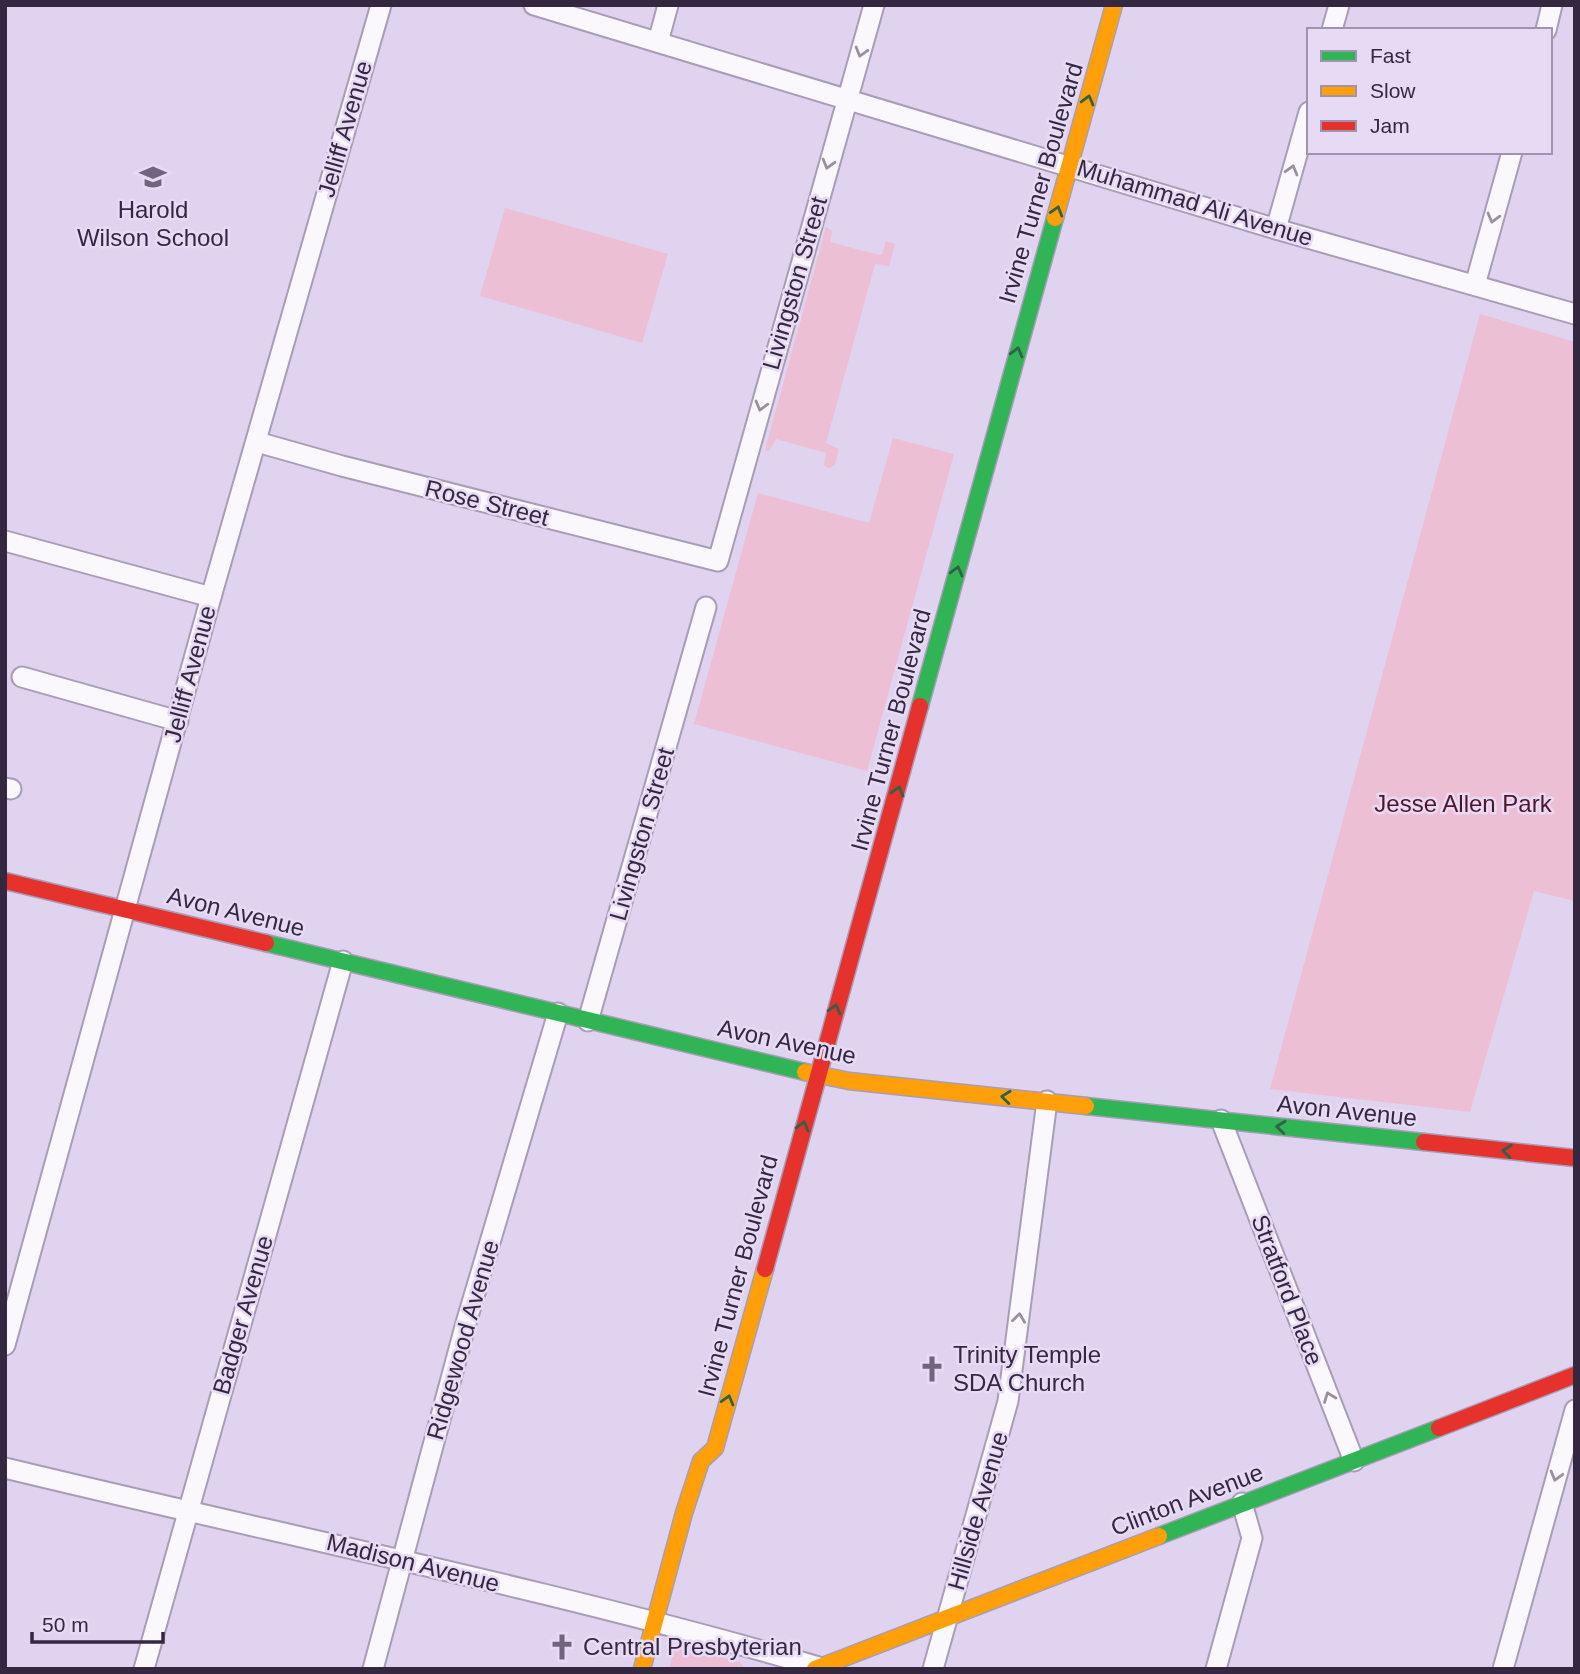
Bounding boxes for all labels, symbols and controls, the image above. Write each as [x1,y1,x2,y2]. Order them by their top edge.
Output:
legend [1307,28,1552,154]
text: Fast [1370,44,1411,67]
one-way arrow [854,45,869,57]
street label: Jelliff Avenue [312,58,377,200]
street label: Irvine Turner Boulevard [993,59,1088,306]
text: Slow [1370,79,1416,102]
one-way arrow [1080,94,1094,106]
text: Jam [1370,114,1410,137]
street label: Muhammad Ali Avenue [1074,154,1316,251]
one-way arrow [822,157,837,169]
school or university icon: Harold Wilson School [138,162,168,192]
one-way arrow [1284,164,1299,176]
street label: Livingston Street [757,193,832,373]
place label: Harold Wilson School [77,196,229,251]
one-way arrow [1048,205,1063,217]
one-way arrow [1487,212,1502,224]
one-way arrow [1009,346,1023,358]
one-way arrow [754,400,769,412]
street label: Rose Street [422,474,552,531]
one-way arrow [949,565,964,577]
street label: Jelliff Avenue [158,602,221,745]
street label: Irvine Turner Boulevard [845,606,936,854]
street label: Livingston Street [604,744,679,924]
one-way arrow [890,785,904,797]
park label: Jesse Allen Park [1374,790,1553,817]
street label: Avon Avenue [165,881,308,942]
one-way arrow [827,1004,842,1016]
street label: Avon Avenue [716,1014,859,1069]
one-way arrow [1000,1090,1011,1105]
street label: Avon Avenue [1276,1090,1418,1131]
one-way arrow [1275,1119,1287,1134]
one-way arrow [795,1120,809,1132]
one-way arrow [1501,1144,1512,1159]
street label: Irvine Turner Boulevard [692,1152,783,1400]
street label: Stratford Place [1246,1211,1329,1369]
street label: Badger Avenue [207,1232,278,1397]
street label: Ridgewood Avenue [421,1237,504,1443]
one-way arrow [1012,1312,1027,1324]
place label: Trinity Temple SDA Church [953,1341,1101,1396]
church icon: Trinity Temple SDA Church [917,1354,947,1384]
one-way arrow [1323,1392,1337,1404]
one-way arrow [720,1394,734,1406]
street label: Hillside Avenue [942,1428,1013,1593]
street label: Clinton Avenue [1107,1458,1267,1541]
one-way arrow [1550,1469,1565,1481]
street label: Madison Avenue [324,1528,502,1597]
scale bar [32,1600,163,1644]
text: 50 m [42,1613,89,1636]
church icon: Central Presbyterian [547,1632,577,1662]
place label: Central Presbyterian [583,1633,802,1660]

